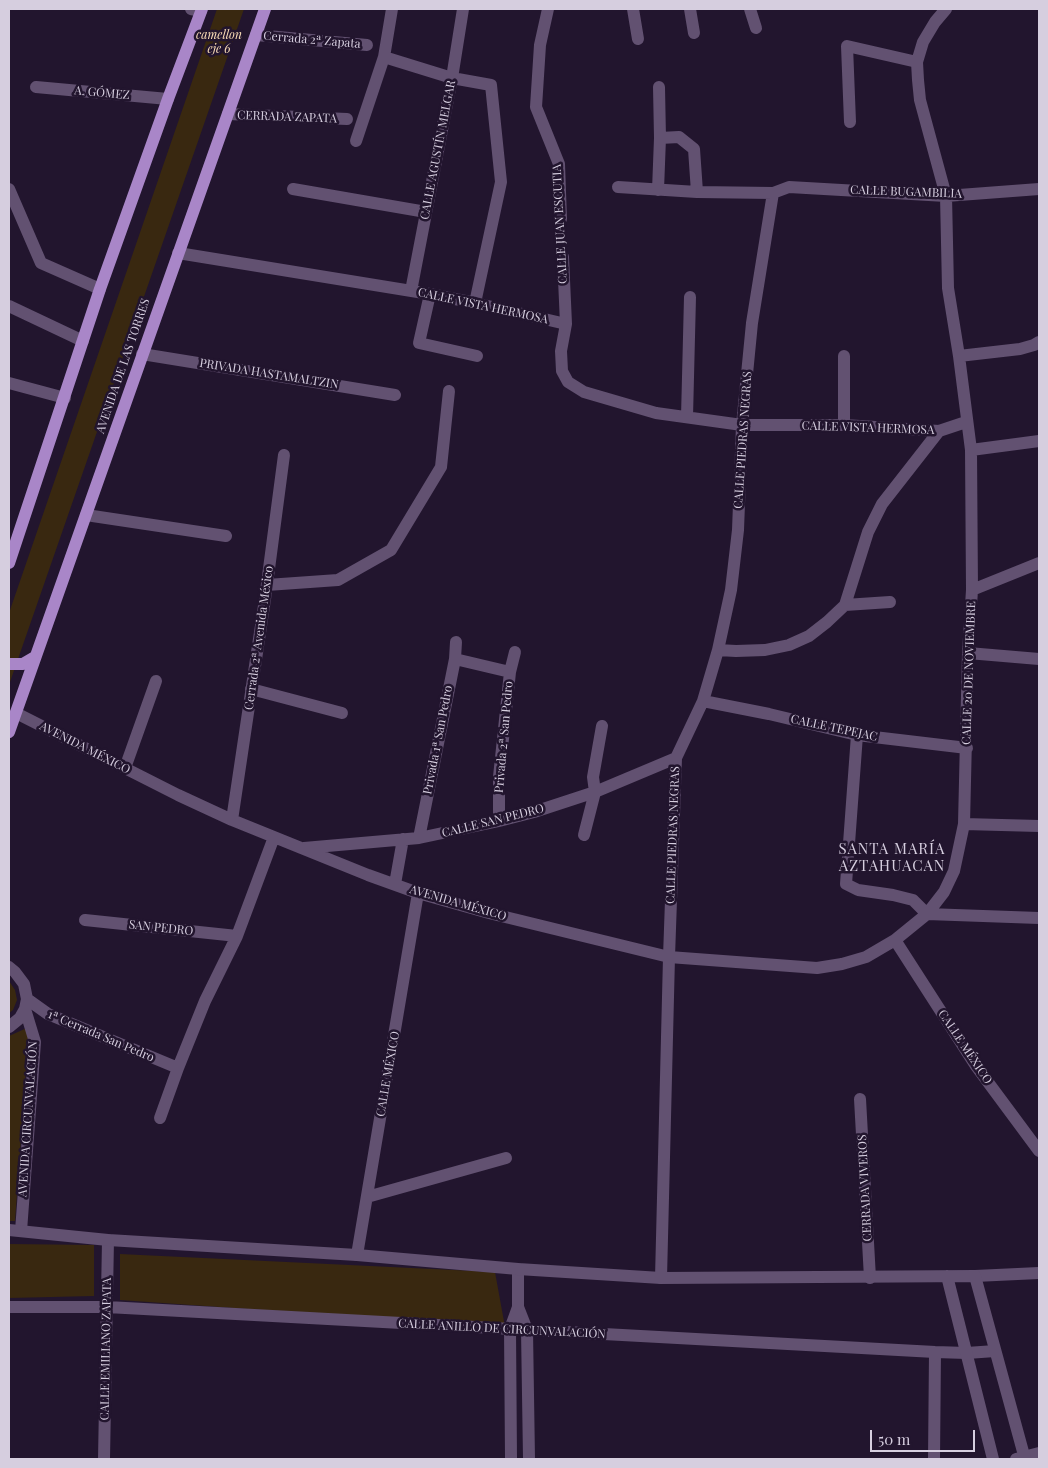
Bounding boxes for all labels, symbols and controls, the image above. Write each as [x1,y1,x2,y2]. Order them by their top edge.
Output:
park label: camellon eje 6 [196,28,242,56]
street label: Cerrada 2ª Zapata [263,29,361,51]
street label: CALLE AGUSTÍN MELGAR [417,79,459,221]
street label: A. GÓMEZ [74,83,130,103]
street label: CERRADA ZAPATA [237,108,337,126]
street label: CALLE JUAN ESCUTIA [550,164,570,284]
street label: CALLE BUGAMBILIA [850,183,962,201]
street label: CALLE VISTA HERMOSA [416,285,550,327]
street label: AVENIDA DE LAS TORRES [93,297,153,435]
street label: PRIVADA HASTAMALTZIN [199,356,339,392]
street label: CALLE PIEDRAS NEGRAS [731,371,755,509]
street label: CALLE VISTA HERMOSA [801,418,935,438]
street label: Cerrada 2ª Avenida México [242,565,276,711]
street label: CALLE 20 DE NOVIEMBRE [959,601,979,745]
street label: Privada 2ª San Pedro [492,681,516,793]
street label: Privada 1ª San Pedro [420,684,456,796]
street label: CALLE TEPEJAC [789,712,879,744]
street label: AVENIDA MÉXICO [37,719,133,777]
street label: CALLE PIEDRAS NEGRAS [663,766,683,904]
street label: CALLE SAN PEDRO [440,801,546,841]
district label: SANTA MARÍA AZTAHUACAN [837,840,947,875]
street label: AVENIDA MÉXICO [408,882,508,924]
street label: SAN PEDRO [128,917,194,939]
street label: 1ª Cerrada San Pedro [46,1007,156,1065]
street label: CALLE MÉXICO [935,1007,995,1087]
street label: CALLE MÉXICO [373,1030,403,1118]
street label: AVENIDA CIRCUNVALACIÓN [15,1040,41,1198]
street label: CERRADA VIVEROS [855,1134,875,1242]
street label: CALLE EMILIANO ZAPATA [98,1277,114,1421]
street label: CALLE ANILLO DE CIRCUNVALACIÓN [398,1316,606,1342]
scale bar [873,1420,978,1452]
text: 50 m [878,1429,910,1449]

